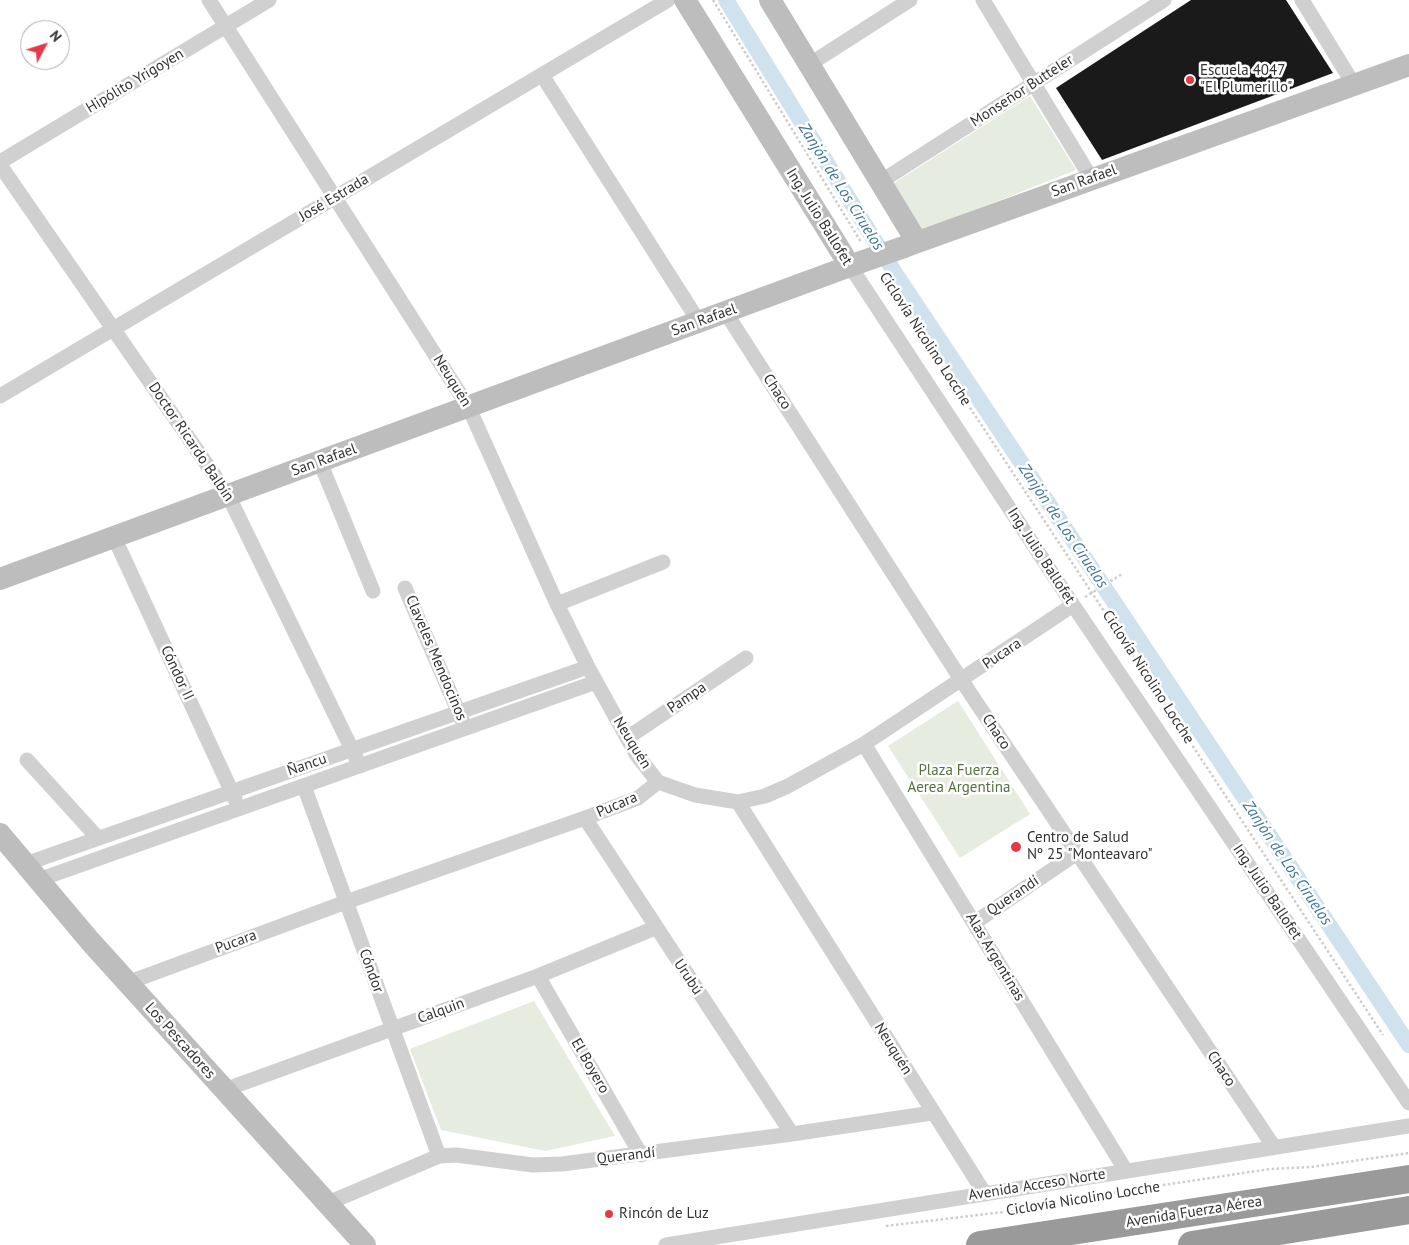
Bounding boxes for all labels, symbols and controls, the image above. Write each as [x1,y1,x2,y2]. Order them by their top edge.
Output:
north arrow [20,20,70,70]
text: N [46,27,66,45]
street label: Hipólito Yrigoyen [83,45,187,117]
street label: Monseñor Butteler [967,51,1077,131]
place label: Escuela 4047 "El Plumerillo" [1200,62,1292,97]
marker: Escuela 4047 "El Plumerillo" [1184,74,1196,86]
water label: Zanjón de Los Ciruelos [794,120,888,254]
street label: San Rafael [1049,161,1119,201]
street label: Ing. Julio Ballofet [782,165,856,269]
street label: José Estrada [296,170,372,226]
street label: Ciclovía Nicolino Locche [875,269,975,409]
street label: San Rafael [669,300,739,340]
street label: Neuquén [429,352,475,410]
street label: Chaco [759,371,795,413]
street label: Doctor Ricardo Balbín [144,379,238,505]
street label: San Rafael [289,440,359,480]
water label: Zanjón de Los Ciruelos [1014,460,1112,592]
street label: Ing. Julio Ballofet [1003,505,1079,607]
street label: Claveles Mendocinos [401,593,471,723]
street label: Ciclovía Nicolino Locche [1098,607,1198,747]
street label: Pucara [979,635,1025,673]
street label: Cóndor II [157,643,197,703]
street label: Pampa [664,679,710,717]
street label: Chaco [978,711,1014,753]
street label: Neuquén [609,714,655,772]
street label: Ñancu [285,750,329,780]
park label: Plaza Fuerza Aerea Argentina [908,762,1010,797]
street label: Pucara [594,788,640,822]
water label: Zanjón de Los Ciruelos [1238,797,1336,929]
place label: Centro de Salud Nº 25 "Monteavaro" [1027,829,1153,864]
marker: Centro de Salud Nº 25 "Monteavaro" [1009,840,1023,854]
street label: Ing. Julio Ballofet [1229,841,1305,943]
street label: Querandí [984,872,1042,920]
street label: Alas Argentinas [962,910,1028,1004]
street label: Pucara [213,926,259,958]
street label: Cóndor [355,947,387,995]
street label: Urubú [670,956,706,998]
street label: Calquin [415,994,467,1028]
street label: Los Pescadores [141,999,219,1083]
street label: Neuquén [870,1020,916,1078]
street label: El Boyero [567,1035,613,1097]
street label: Chaco [1203,1048,1239,1090]
street label: Querandí [596,1143,656,1169]
street label: Avenida Acceso Norte [967,1165,1107,1205]
street label: Ciclovía Nicolino Locche [1005,1178,1161,1220]
street label: Avenida Fuerza Aérea [1125,1192,1263,1232]
place label: Rincón de Luz [619,1205,709,1223]
marker: Rincón de Luz [603,1208,615,1220]

